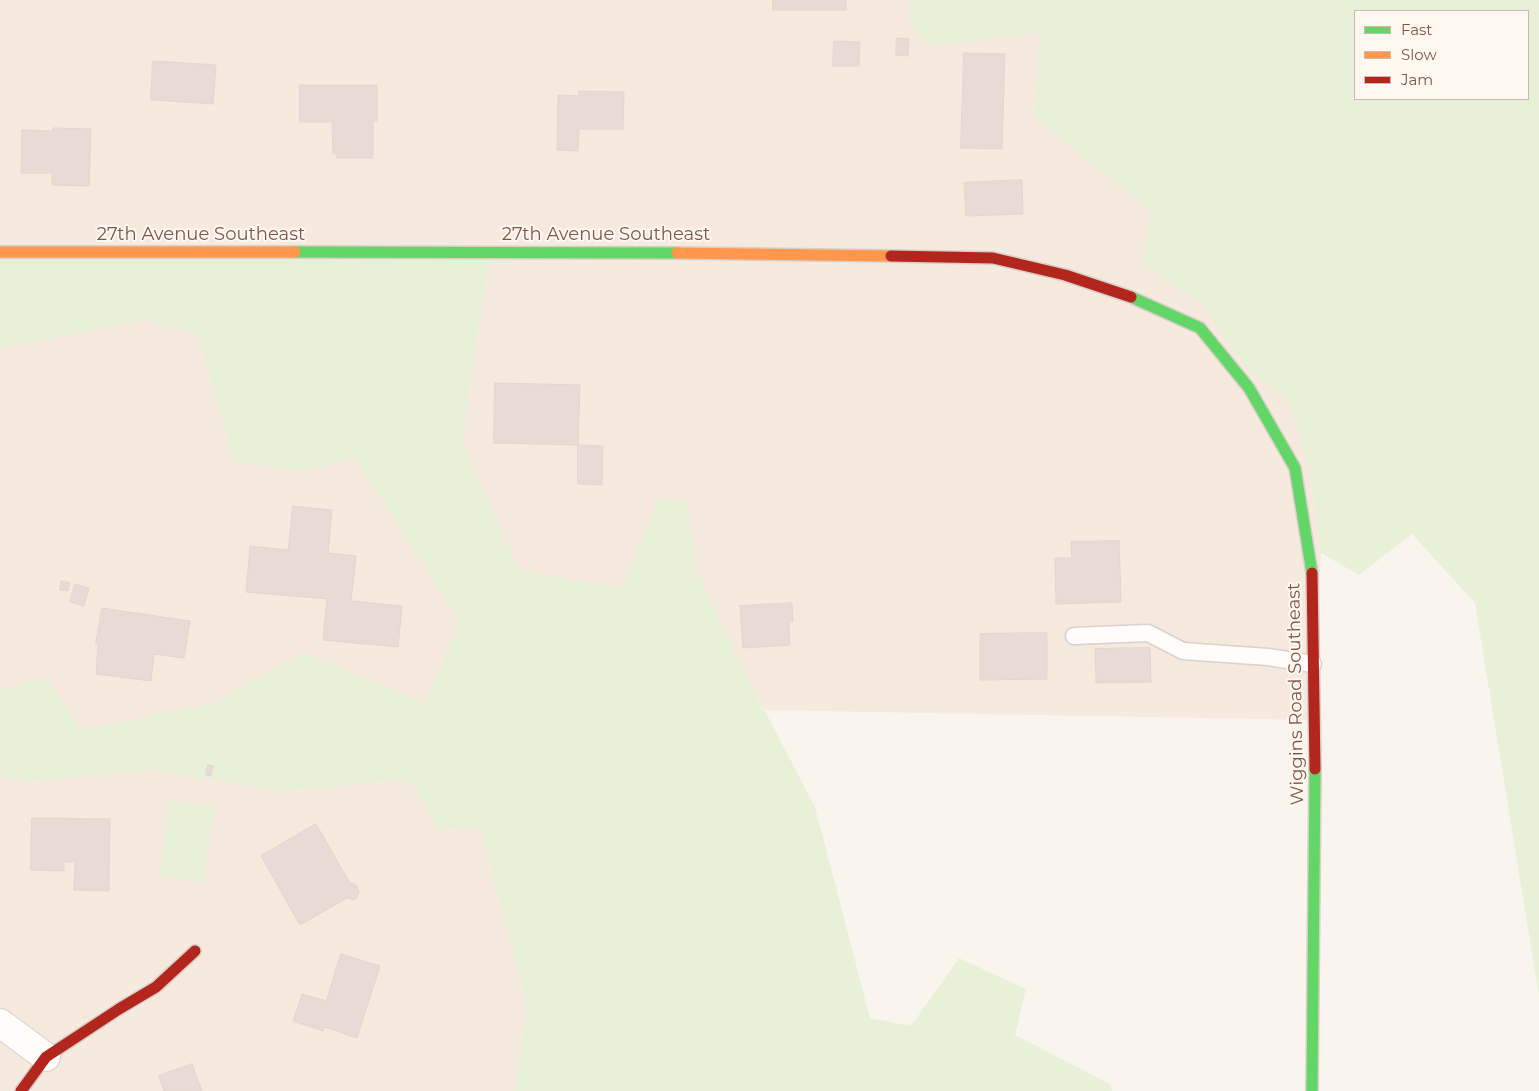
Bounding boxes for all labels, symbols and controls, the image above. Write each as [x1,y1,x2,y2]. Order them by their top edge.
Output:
legend [1354,10,1529,100]
text: Fast [1401,20,1432,39]
text: Slow [1401,45,1437,64]
text: Jam [1401,70,1433,89]
street label: 27th Avenue Southeast [97,224,305,246]
street label: 27th Avenue Southeast [502,224,710,246]
street label: Wiggins Road Southeast [1283,582,1309,806]

